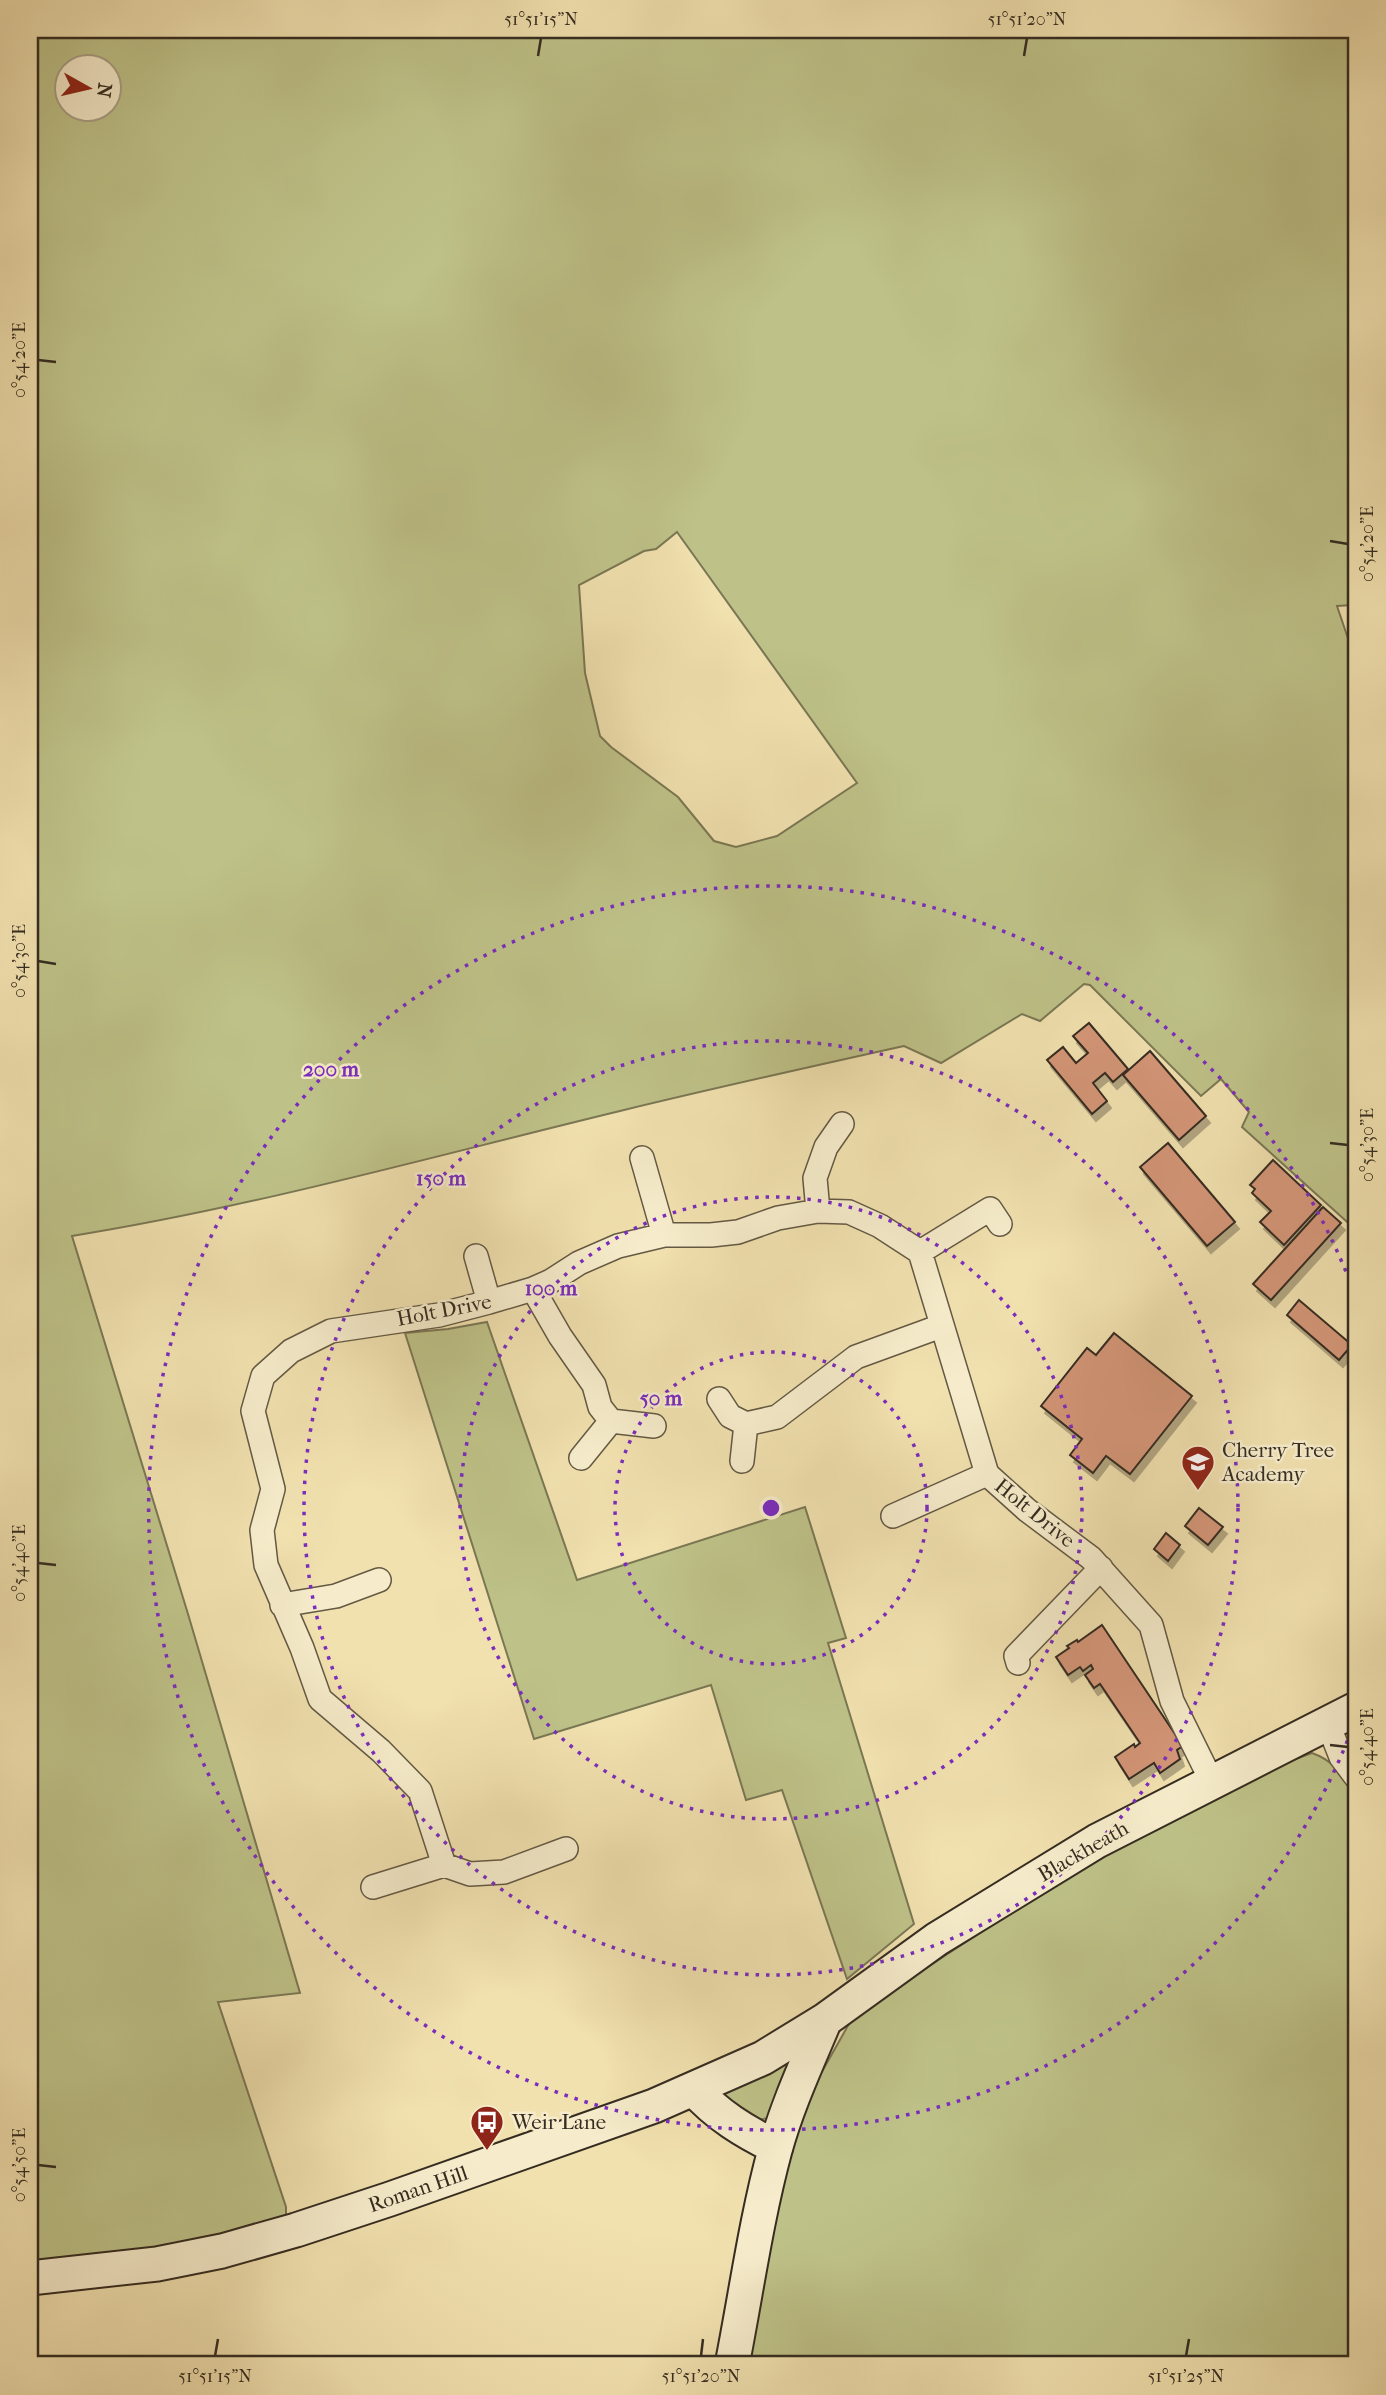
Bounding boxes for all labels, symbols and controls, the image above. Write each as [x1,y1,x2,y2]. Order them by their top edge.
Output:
text: 51°51'15"N [504,9,578,30]
text: 51°51'20"N [988,9,1067,30]
north arrow [52,52,122,122]
text: N [92,82,116,99]
text: 0°54'20"E [9,322,30,398]
text: 0°54'20"E [1357,506,1378,582]
text: 0°54'30"E [9,924,30,998]
text: 200 m [303,1057,360,1081]
text: 0°54'30"E [1357,1108,1378,1182]
text: 150 m [416,1166,467,1190]
text: 100 m [525,1276,578,1300]
street label: Holt Drive [395,1289,493,1331]
text: 50 m [640,1386,683,1410]
place label: Cherry Tree Academy [1221,1438,1334,1486]
school or university icon: Cherry Tree Academy [1179,1443,1217,1492]
street label: Holt Drive [990,1474,1080,1552]
centre of rings [759,1496,783,1520]
text: 0°54'40"E [9,1524,30,1602]
text: 0°54'40"E [1357,1708,1378,1786]
street label: Blackheath [1034,1815,1133,1886]
bus stop icon: Weir Lane [468,2103,506,2152]
place label: Weir Lane [511,2110,606,2134]
text: 0°54'50"E [9,2128,30,2202]
street label: Roman Hill [365,2161,471,2217]
text: 51°51'15"N [178,2366,252,2387]
text: 51°51'20"N [662,2366,741,2387]
text: 51°51'25"N [1148,2366,1225,2387]

